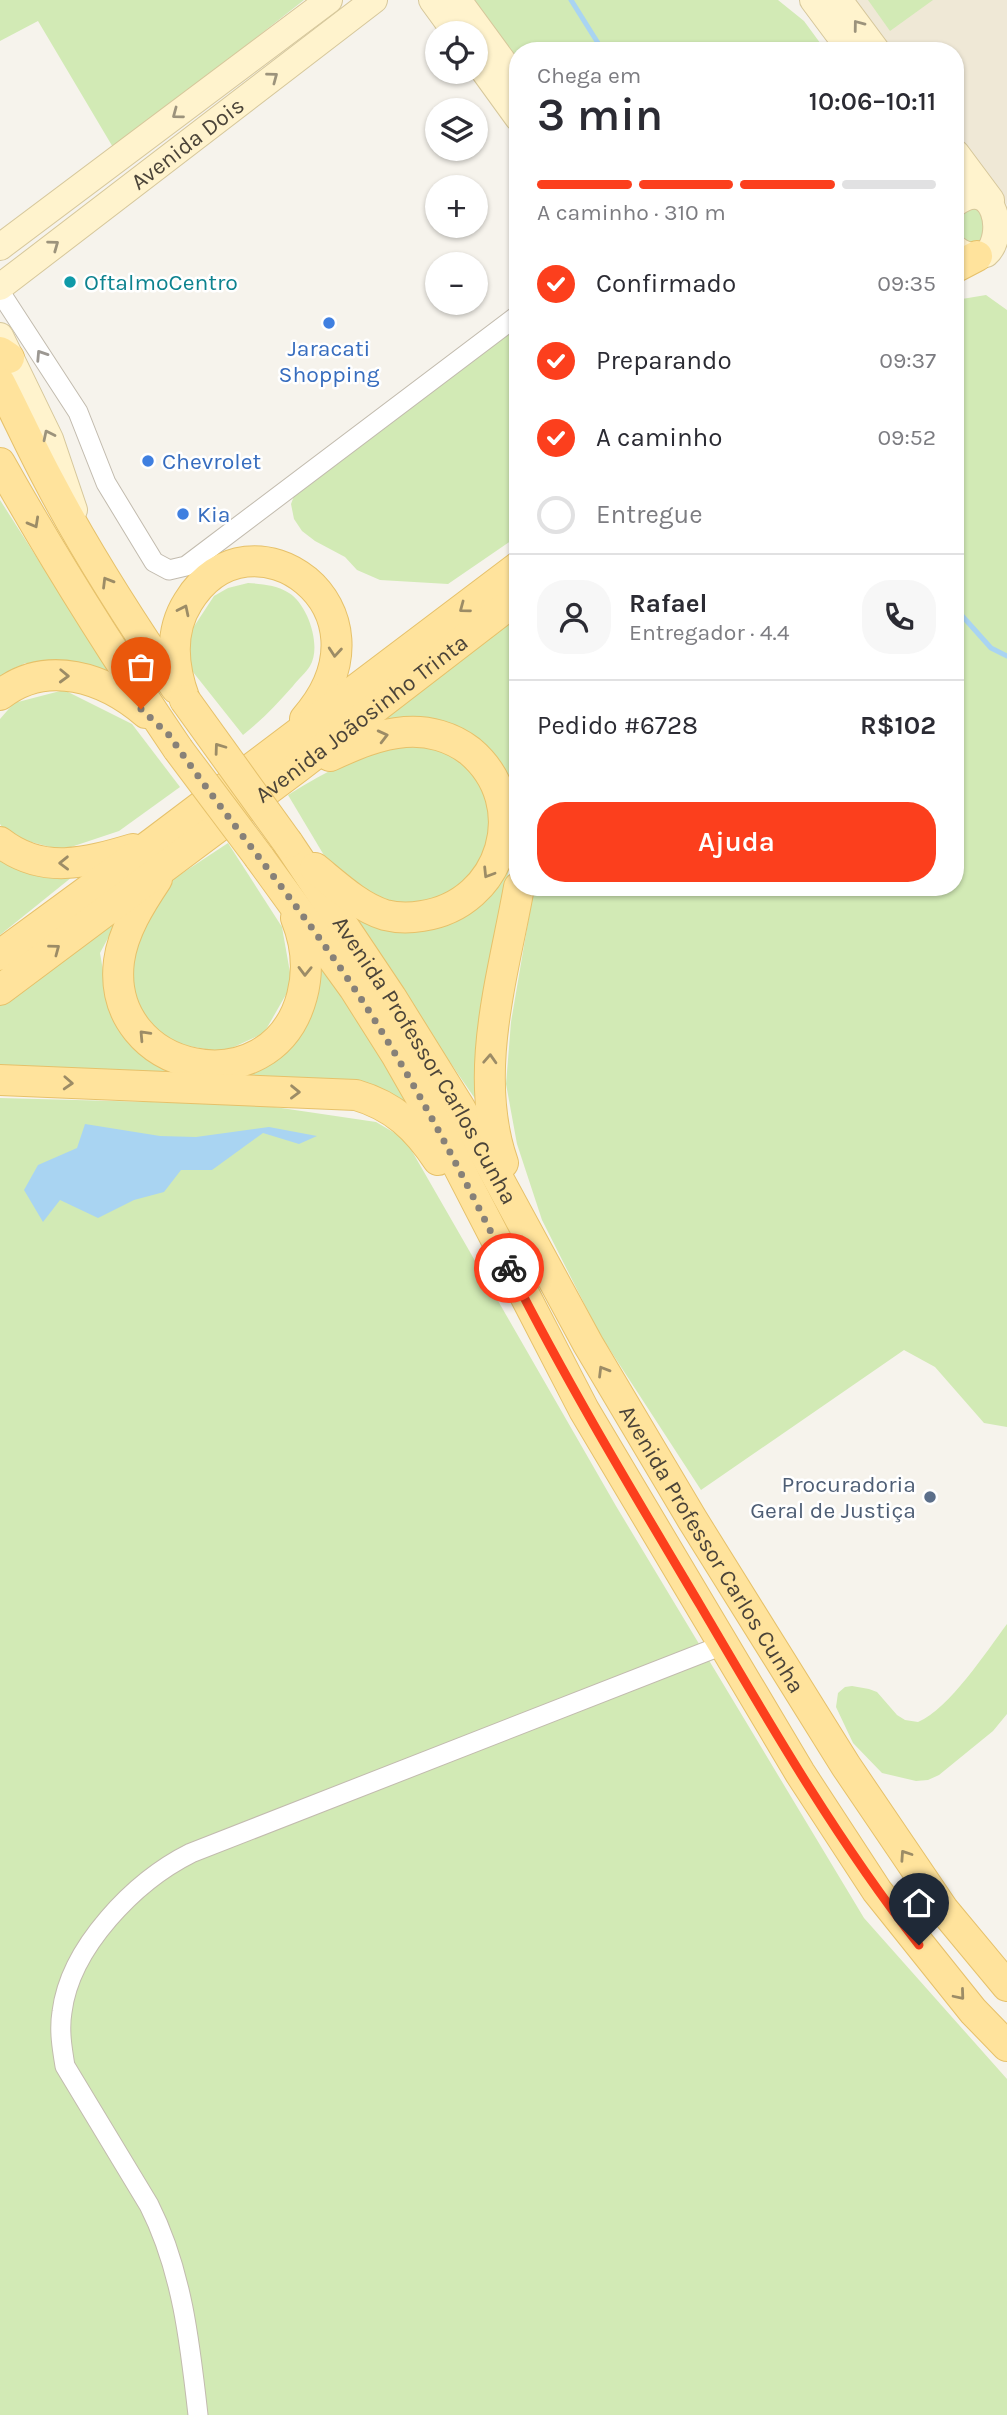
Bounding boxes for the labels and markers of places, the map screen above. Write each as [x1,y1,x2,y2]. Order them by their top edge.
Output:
place label: OftalmoCentro [84,269,238,296]
marker: OftalmoCentro [62,274,78,290]
marker: Jaracati Shopping [321,315,337,331]
place label: Jaracati Shopping [279,335,379,388]
place label: Chevrolet [162,448,261,475]
marker: Chevrolet [140,453,156,469]
place label: Kia [197,501,231,528]
marker: Kia [175,506,191,522]
pin [111,637,171,709]
place label: Procuradoria Geral de Justiça [750,1471,916,1524]
marker: Procuradoria Geral de Justiça [922,1489,938,1505]
pin [889,1873,949,1945]

